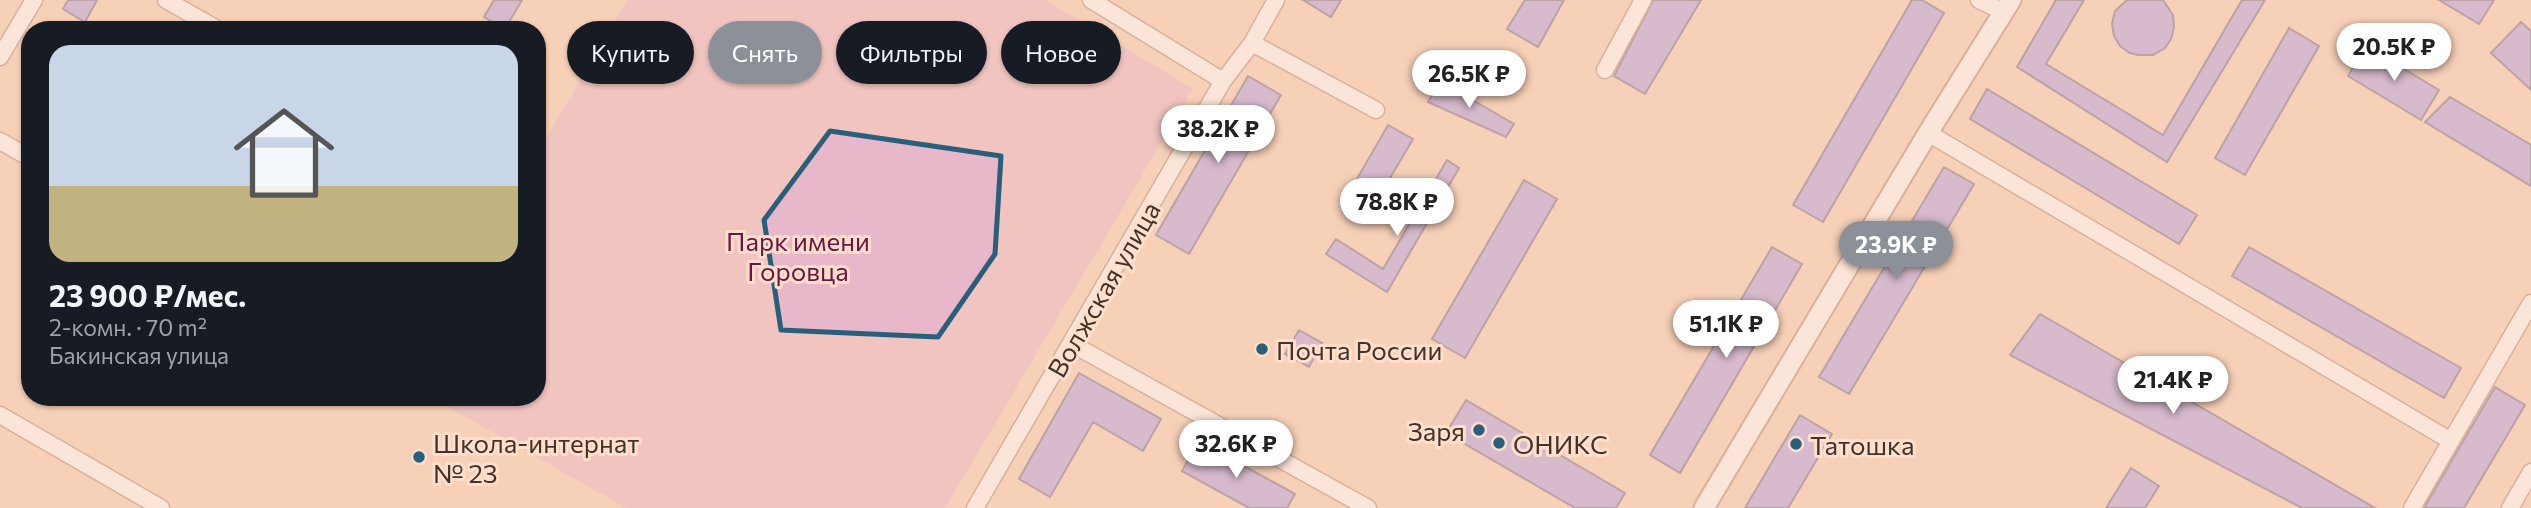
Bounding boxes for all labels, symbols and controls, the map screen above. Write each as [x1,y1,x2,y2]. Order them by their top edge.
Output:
chip: Купить [567,21,694,84]
chip: Снять [708,21,822,84]
chip: Фильтры [836,21,987,84]
chip: Новое [1001,21,1121,84]
pin: 20.5K ₽ [2329,24,2459,83]
text: 20.5K ₽ [2352,32,2436,60]
pin: 26.5K ₽ [1404,50,1534,110]
text: 26.5K ₽ [1428,59,1510,87]
icon: home [221,90,347,216]
pin: 38.2K ₽ [1153,106,1283,165]
text: 38.2K ₽ [1177,114,1259,142]
pin: 78.8K ₽ [1332,178,1462,238]
text: 78.8K ₽ [1356,187,1438,215]
street label: Волжская улица [1040,196,1166,382]
pin: 23.9K ₽ [1831,222,1961,281]
park label: Парк имени Горовца [726,225,870,286]
text: 23.9K ₽ [1855,230,1937,258]
text: 23 900 ₽/мес. [49,276,246,313]
pin: 51.1K ₽ [1661,300,1791,360]
text: 51.1K ₽ [1689,309,1763,337]
text: 2-комн. · 70 m² [49,313,207,341]
place label: Почта России [1276,334,1442,365]
text: Бакинская улица [49,341,229,369]
marker: Почта России [1254,341,1270,357]
pin: 21.4K ₽ [2108,356,2238,416]
text: 21.4K ₽ [2133,365,2213,393]
place label: Заря [1408,415,1465,446]
pin: 32.6K ₽ [1171,420,1301,480]
marker: Заря [1471,422,1487,438]
place label: Школа-интернат № 23 [433,427,640,488]
place label: ОНИКС [1513,428,1608,459]
text: 32.6K ₽ [1195,429,1277,457]
place label: Татошка [1810,429,1914,460]
marker: ОНИКС [1491,435,1507,451]
marker: Татошка [1788,436,1804,452]
marker: Школа-интернат № 23 [411,449,427,465]

